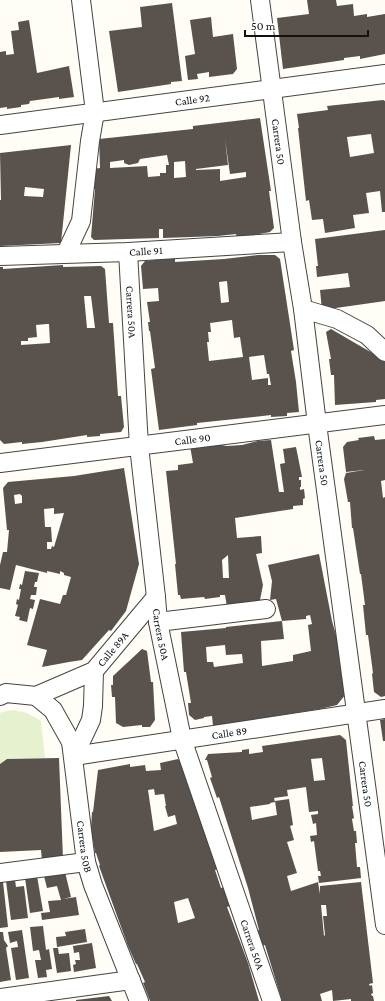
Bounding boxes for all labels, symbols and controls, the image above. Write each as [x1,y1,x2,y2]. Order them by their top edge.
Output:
scale bar [245,12,368,38]
text: 50 m [251,19,276,33]
street label: Calle 92 [174,91,210,108]
street label: Carrera 50 [270,118,288,165]
street label: Calle 91 [129,244,163,258]
street label: Carrera 50A [124,285,139,339]
street label: Calle 90 [174,431,211,447]
street label: Carrera 50 [313,439,331,487]
street label: Carrera 50A [151,608,172,662]
street label: Calle 89A [95,628,131,669]
street label: Calle 89 [211,724,248,741]
street label: Carrera 50 [357,760,375,808]
street label: Carrera 50B [75,820,95,874]
street label: Carrera 50A [238,918,267,972]

